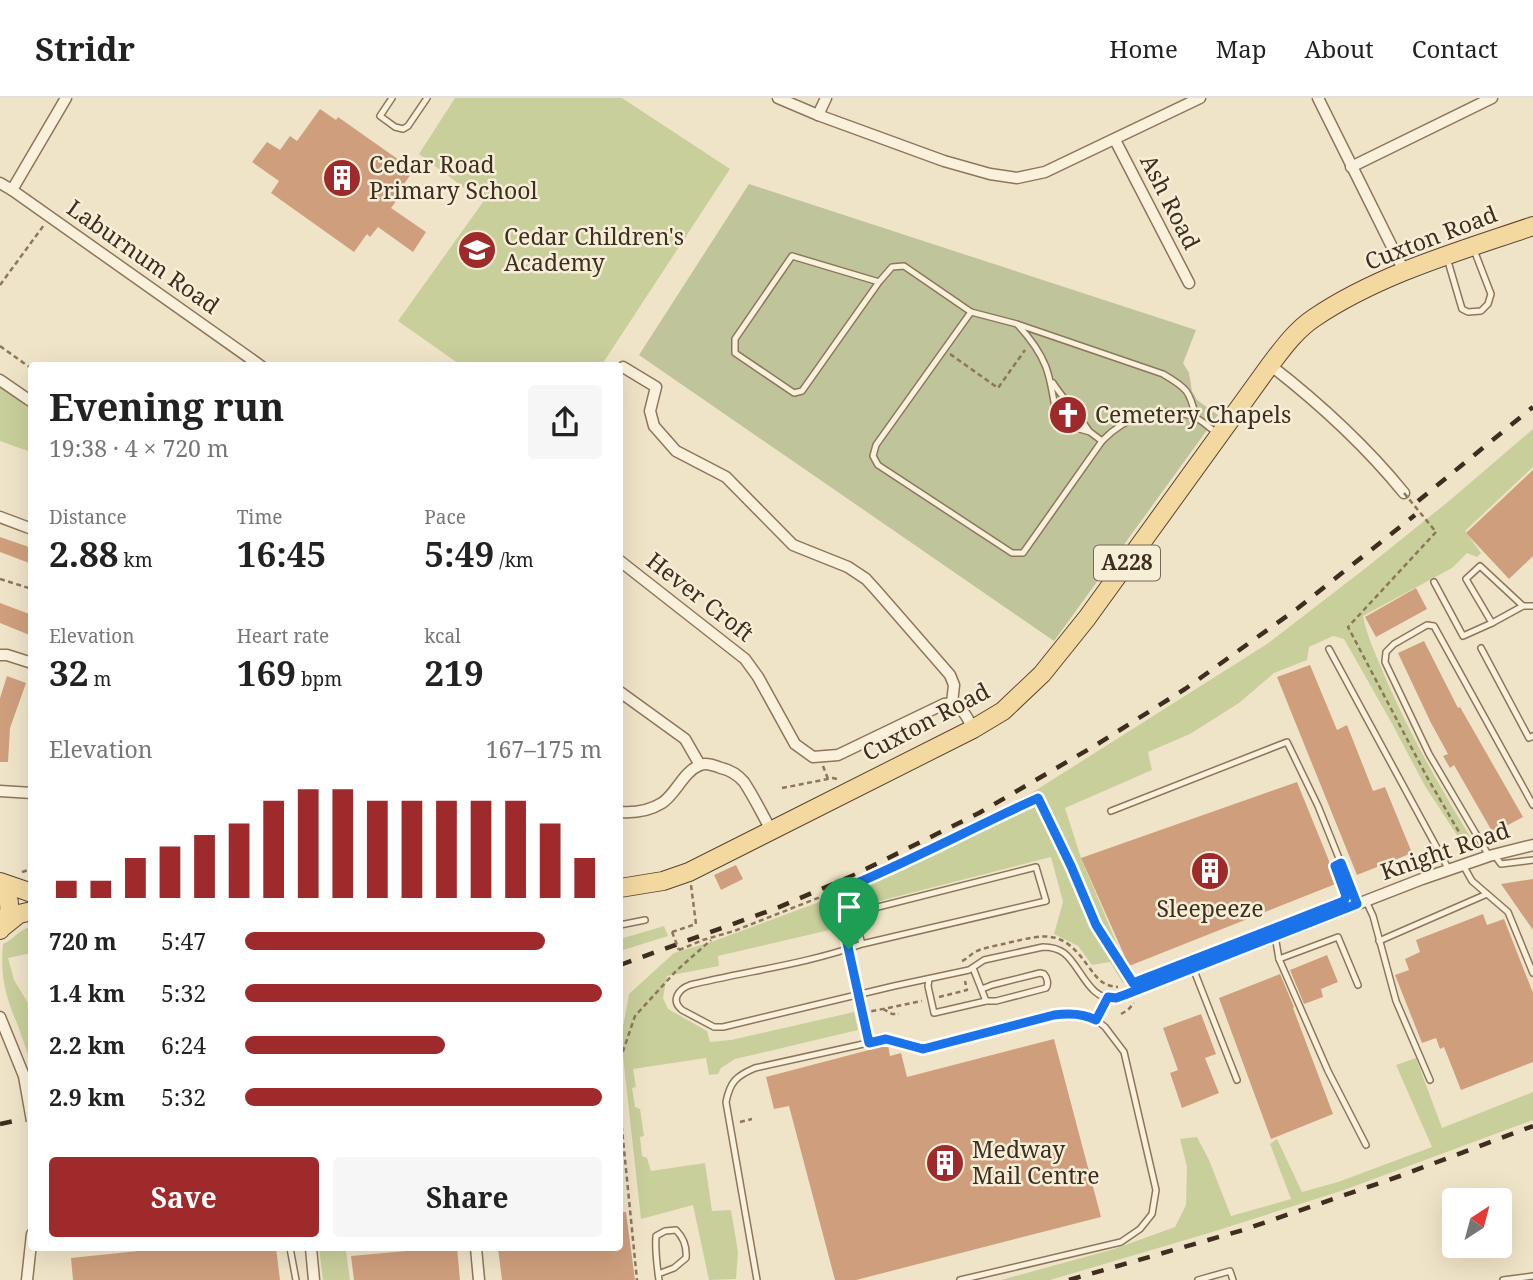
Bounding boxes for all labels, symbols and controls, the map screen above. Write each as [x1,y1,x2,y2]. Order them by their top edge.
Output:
text: Stridr [35,26,135,71]
text: Home [1109,32,1178,65]
text: Map [1216,32,1267,65]
text: About [1305,32,1374,65]
text: Contact [1412,32,1498,65]
place label: Cedar Road Primary School [369,148,538,206]
street label: Ash Road [1133,149,1208,255]
building icon: Cedar Road Primary School [321,157,363,199]
street label: Laburnum Road [61,192,226,321]
street label: Cuxton Road [1360,197,1502,277]
place label: Cedar Children's Academy [504,220,684,278]
school or university icon: Cedar Children's Academy [456,229,498,271]
text: Evening run [49,380,284,432]
button: share [528,385,602,459]
church icon: Cemetery Chapels [1047,394,1089,436]
place label: Cemetery Chapels [1095,398,1291,430]
text: 19:38 · 4 × 720 m [49,432,229,464]
text: Distance [49,504,127,530]
text: Time [237,504,283,530]
text: Pace [424,504,466,530]
text: 2.88 [49,530,119,577]
text: 16:45 [237,530,326,577]
text: 5:49 [424,530,494,577]
street label: Hever Croft [640,544,761,648]
road number: A228 [1094,546,1160,580]
text: km [119,547,153,573]
text: /km [494,547,534,573]
text: Elevation [49,623,135,649]
text: Heart rate [237,623,329,649]
text: kcal [424,623,461,649]
text: 32 [49,649,89,696]
text: 169 [237,649,296,696]
text: 219 [424,649,484,696]
text: m [89,666,111,692]
text: bpm [296,666,342,692]
street label: Cuxton Road [856,674,995,768]
text: Elevation [49,733,153,765]
text: 167–175 m [486,733,602,765]
street label: Knight Road [1376,813,1514,887]
building icon: Sleepeeze [1189,850,1231,892]
pin [819,877,879,949]
icon: arrive [830,888,868,926]
place label: Sleepeeze [1156,892,1264,924]
text: 720 m [49,925,117,957]
text: 5:47 [161,925,206,957]
text: 1.4 km [49,977,125,1009]
text: 5:32 [161,977,206,1009]
text: 2.2 km [49,1029,125,1061]
text: 6:24 [161,1029,206,1061]
text: 2.9 km [49,1081,125,1113]
text: 5:32 [161,1081,206,1113]
place label: Medway Mail Centre [972,1133,1100,1191]
building icon: Medway Mail Centre [924,1142,966,1184]
button: Save [49,1157,319,1237]
button: Share [333,1157,602,1237]
north arrow [1442,1188,1512,1258]
map controls [1442,1188,1512,1258]

